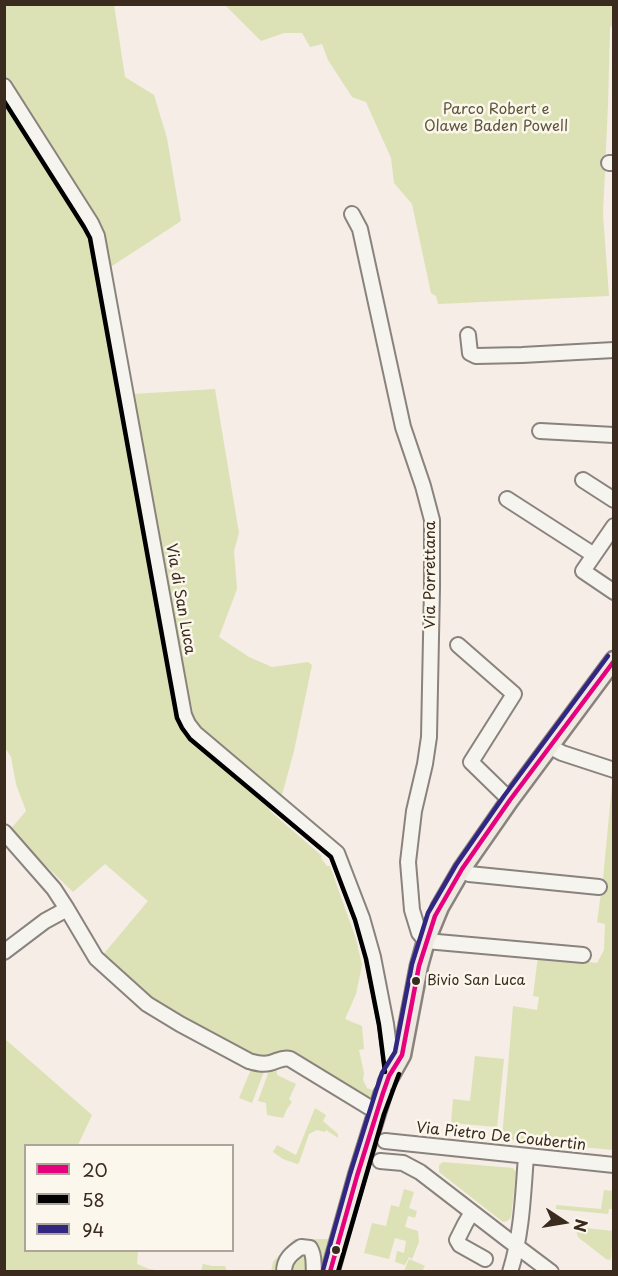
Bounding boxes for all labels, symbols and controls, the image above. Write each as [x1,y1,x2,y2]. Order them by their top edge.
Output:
park label: Parco Robert e Olawe Baden Powell [424,101,568,136]
street label: Via Porrettana [422,521,440,629]
street label: Via di San Luca [161,542,199,656]
place label: Bivio San Luca [427,973,525,989]
marker: Bivio San Luca [410,975,422,987]
street label: Via Pietro De Coubertin [415,1119,587,1155]
legend [24,1144,234,1252]
text: 20 [82,1156,108,1183]
text: 58 [82,1186,105,1213]
north arrow [534,1192,594,1252]
text: 94 [82,1216,104,1243]
text: N [569,1217,595,1234]
unlabelled marker [330,1244,342,1256]

